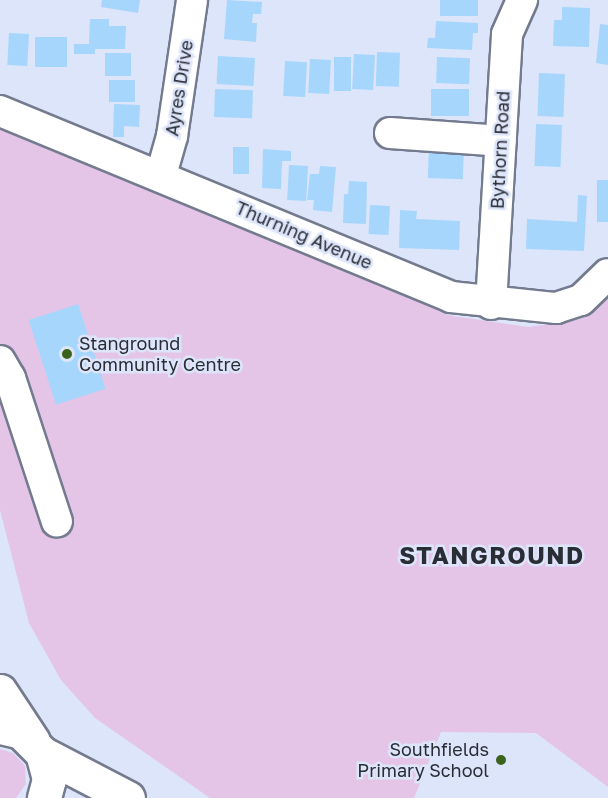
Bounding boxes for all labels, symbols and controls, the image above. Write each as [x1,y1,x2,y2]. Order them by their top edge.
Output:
street label: Ayres Drive [161,38,197,138]
street label: Bythorn Road [486,90,514,210]
street label: Thurning Avenue [232,196,376,274]
place label: Stanground Community Centre [79,333,241,376]
marker: Stanground Community Centre [60,347,74,361]
district label: STANGROUND [399,541,585,569]
place label: Southfields Primary School [357,739,489,782]
marker: Southfields Primary School [494,753,508,767]

